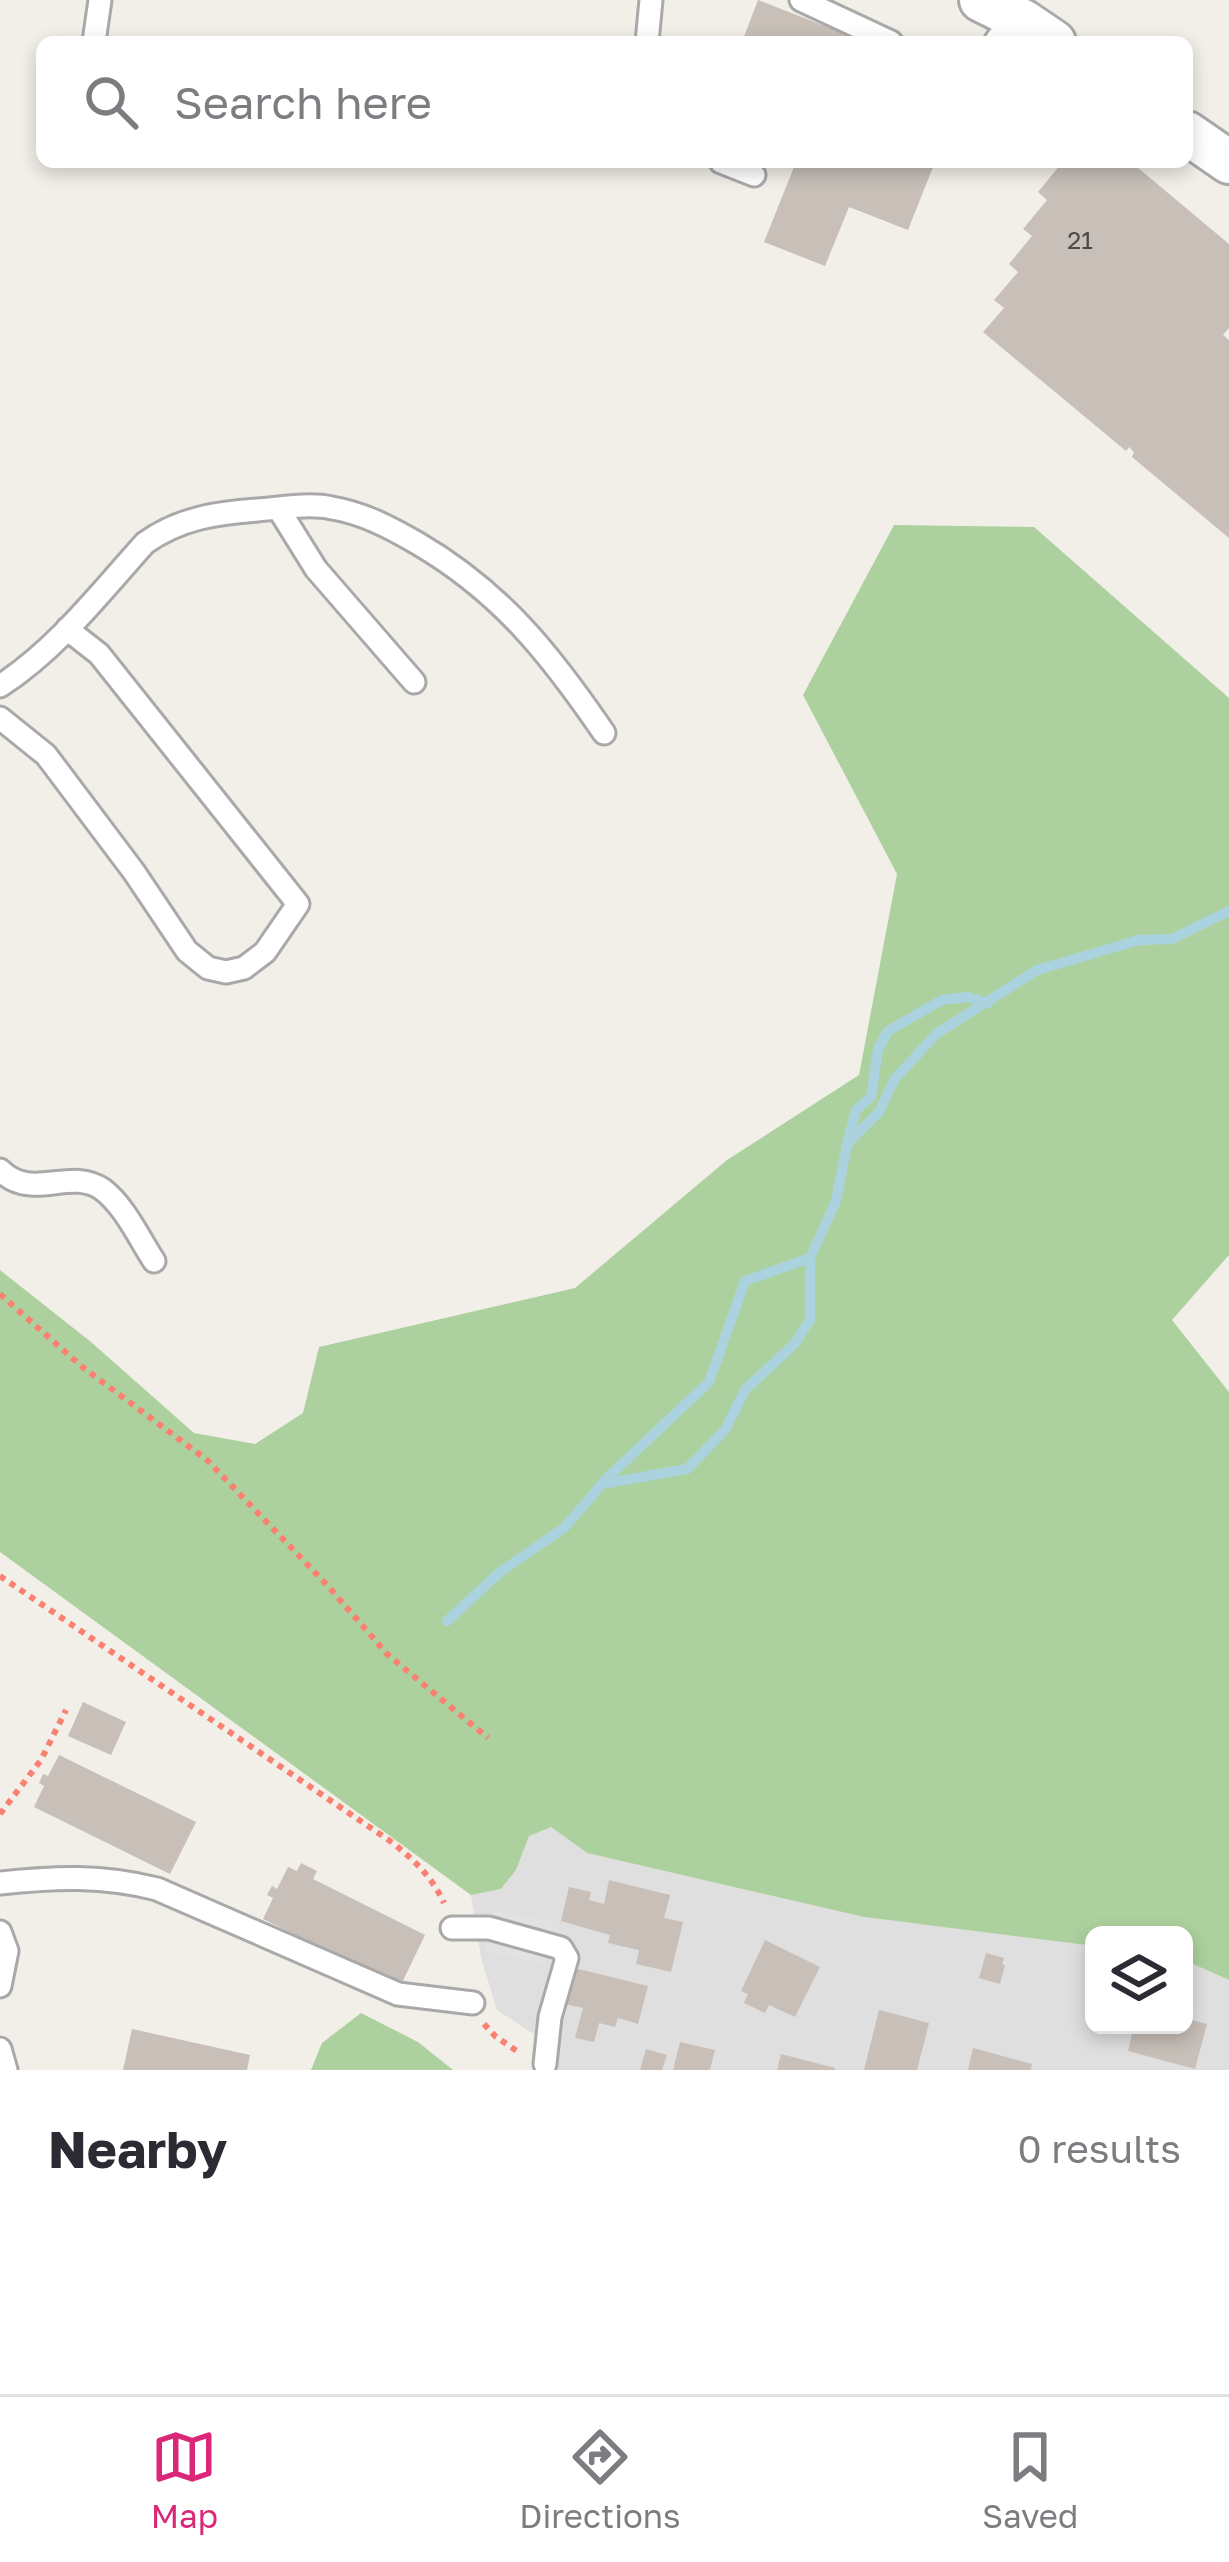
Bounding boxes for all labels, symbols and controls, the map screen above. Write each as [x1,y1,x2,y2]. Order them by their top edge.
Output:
search box [36,36,1193,168]
icon: search [78,69,144,135]
text: Search here [174,75,432,129]
house number: 21 [1067,225,1093,254]
map controls [1085,1926,1193,2034]
button: layers [1085,1926,1193,2034]
text: Nearby [48,2118,227,2179]
text: 0 results [1017,2125,1181,2172]
tab: Map [151,2424,218,2535]
tab: Directions [519,2424,681,2535]
tab: Saved [982,2424,1078,2535]

